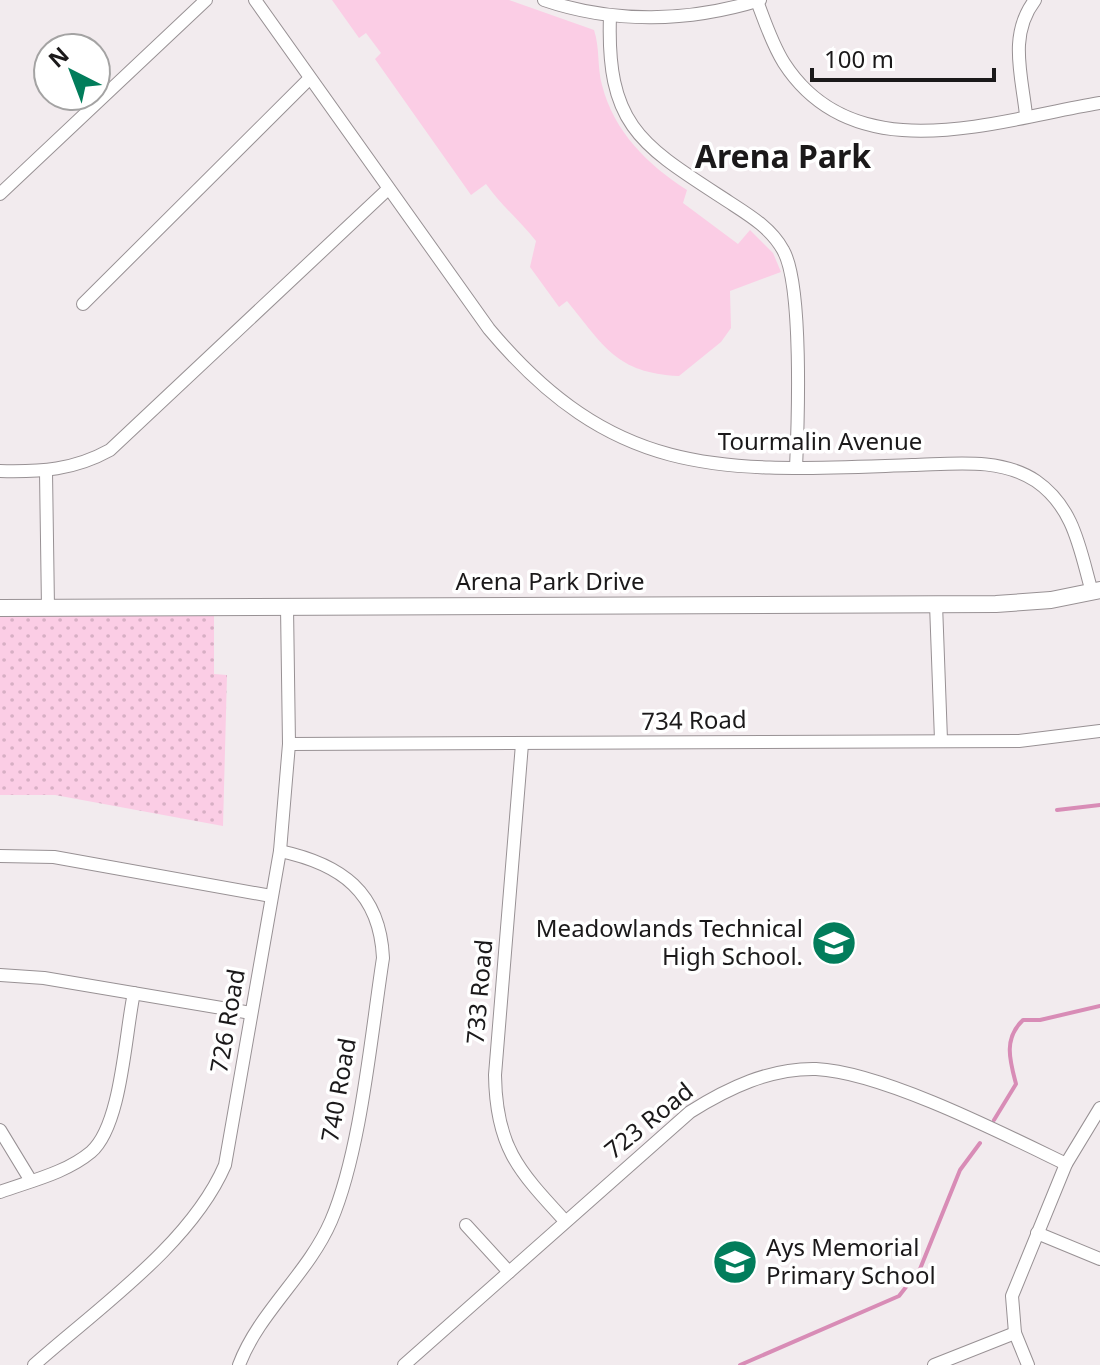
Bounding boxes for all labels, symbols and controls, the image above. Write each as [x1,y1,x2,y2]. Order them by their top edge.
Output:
north arrow [32,32,112,112]
scale bar [812,32,994,82]
text: N [41,39,75,74]
text: 100 m [824,42,894,75]
district label: Arena Park [695,134,871,177]
street label: Tourmalin Avenue [718,424,922,457]
street label: Arena Park Drive [455,564,645,597]
street label: 734 Road [641,702,747,737]
place label: Meadowlands Technical High School. [536,911,803,972]
school or university icon: Meadowlands Technical High School. [810,919,858,967]
street label: 733 Road [457,938,500,1046]
street label: 726 Road [201,966,252,1075]
street label: 740 Road [312,1035,363,1144]
street label: 723 Road [597,1074,699,1166]
place label: Ays Memorial Primary School [766,1230,936,1291]
school or university icon: Ays Memorial Primary School [711,1238,759,1286]

